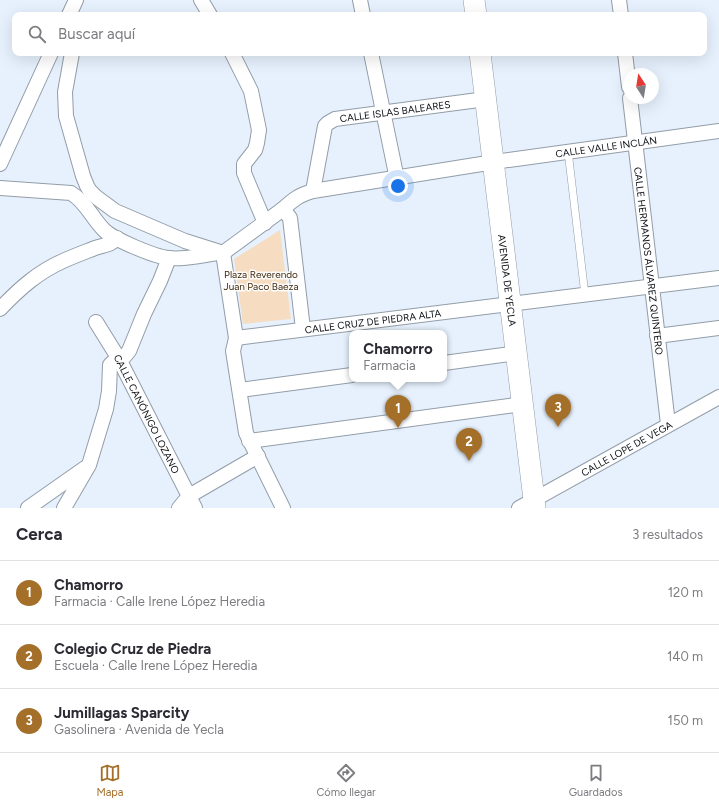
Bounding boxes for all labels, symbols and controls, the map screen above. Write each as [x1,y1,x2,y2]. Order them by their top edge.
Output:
search box [12,12,707,56]
icon: search [26,23,48,45]
text: Buscar aquí [58,25,135,43]
north arrow [623,68,659,104]
street label: CALLE ISLAS BALEARES [339,98,451,125]
street label: CALLE VALLE INCLÁN [555,134,658,160]
street label: CALLE HERMANOS ÁLVAREZ QUINTERO [631,166,666,356]
your location [388,176,408,196]
street label: AVENIDA DE YECLA [495,234,519,327]
park label: Plaza Reverendo Juan Paco Baeza [223,268,299,293]
street label: CALLE CRUZ DE PIEDRA ALTA [304,307,442,336]
popup [349,330,447,382]
text: Chamorro [363,340,433,358]
street label: CALLE CANÓNIGO LOZANO [111,352,182,476]
text: Farmacia [363,358,416,373]
pin: 3 [545,394,571,427]
pin: 1 [385,395,411,428]
street label: CALLE LOPE DE VEGA [579,418,675,479]
pin: 2 [456,428,482,461]
text: Cerca [16,524,63,544]
text: 3 resultados [632,527,703,542]
text: Chamorro [54,576,123,594]
text: 1 [26,585,32,600]
text: 120 m [668,585,703,600]
text: Farmacia · Calle Irene López Heredia [54,594,265,609]
text: Colegio Cruz de Piedra [54,640,211,658]
text: 2 [25,649,33,664]
text: 140 m [667,649,703,664]
text: Escuela · Calle Irene López Heredia [54,658,257,673]
text: Jumillagas Sparcity [54,704,189,722]
text: 3 [25,713,33,728]
text: 150 m [668,713,703,728]
text: Gasolinera · Avenida de Yecla [54,722,224,737]
tab: Mapa [96,762,123,799]
tab: Cómo llegar [316,762,376,799]
tab: Guardados [569,762,623,799]

